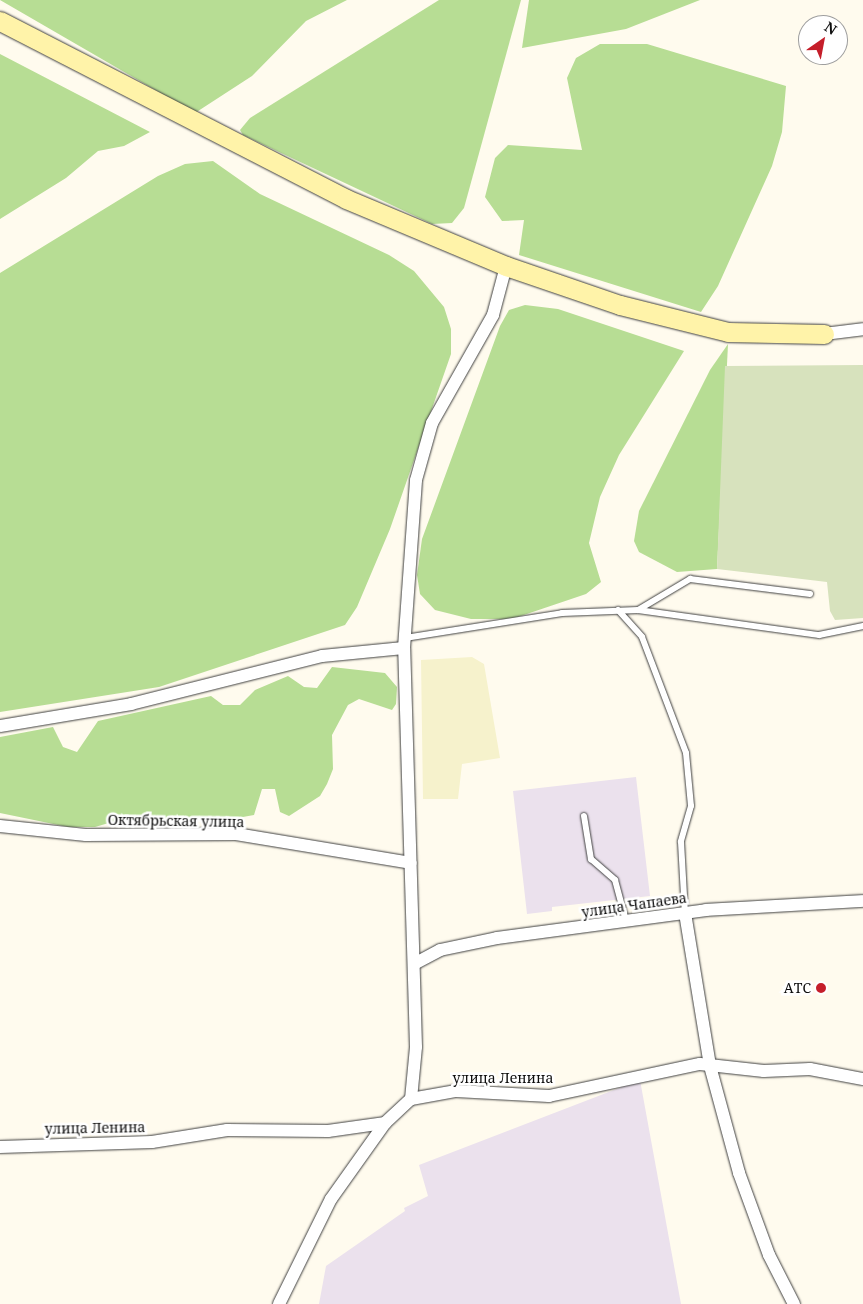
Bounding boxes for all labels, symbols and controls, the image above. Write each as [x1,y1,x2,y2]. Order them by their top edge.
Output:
north arrow [798,15,848,65]
text: N [821,17,841,39]
street label: Октябрьская улица [108,811,244,831]
street label: улица Чапаева [580,889,688,921]
place label: АТС [784,980,811,996]
marker: АТС [815,982,827,994]
street label: улица Ленина [453,1070,553,1086]
street label: улица Ленина [44,1119,146,1137]

